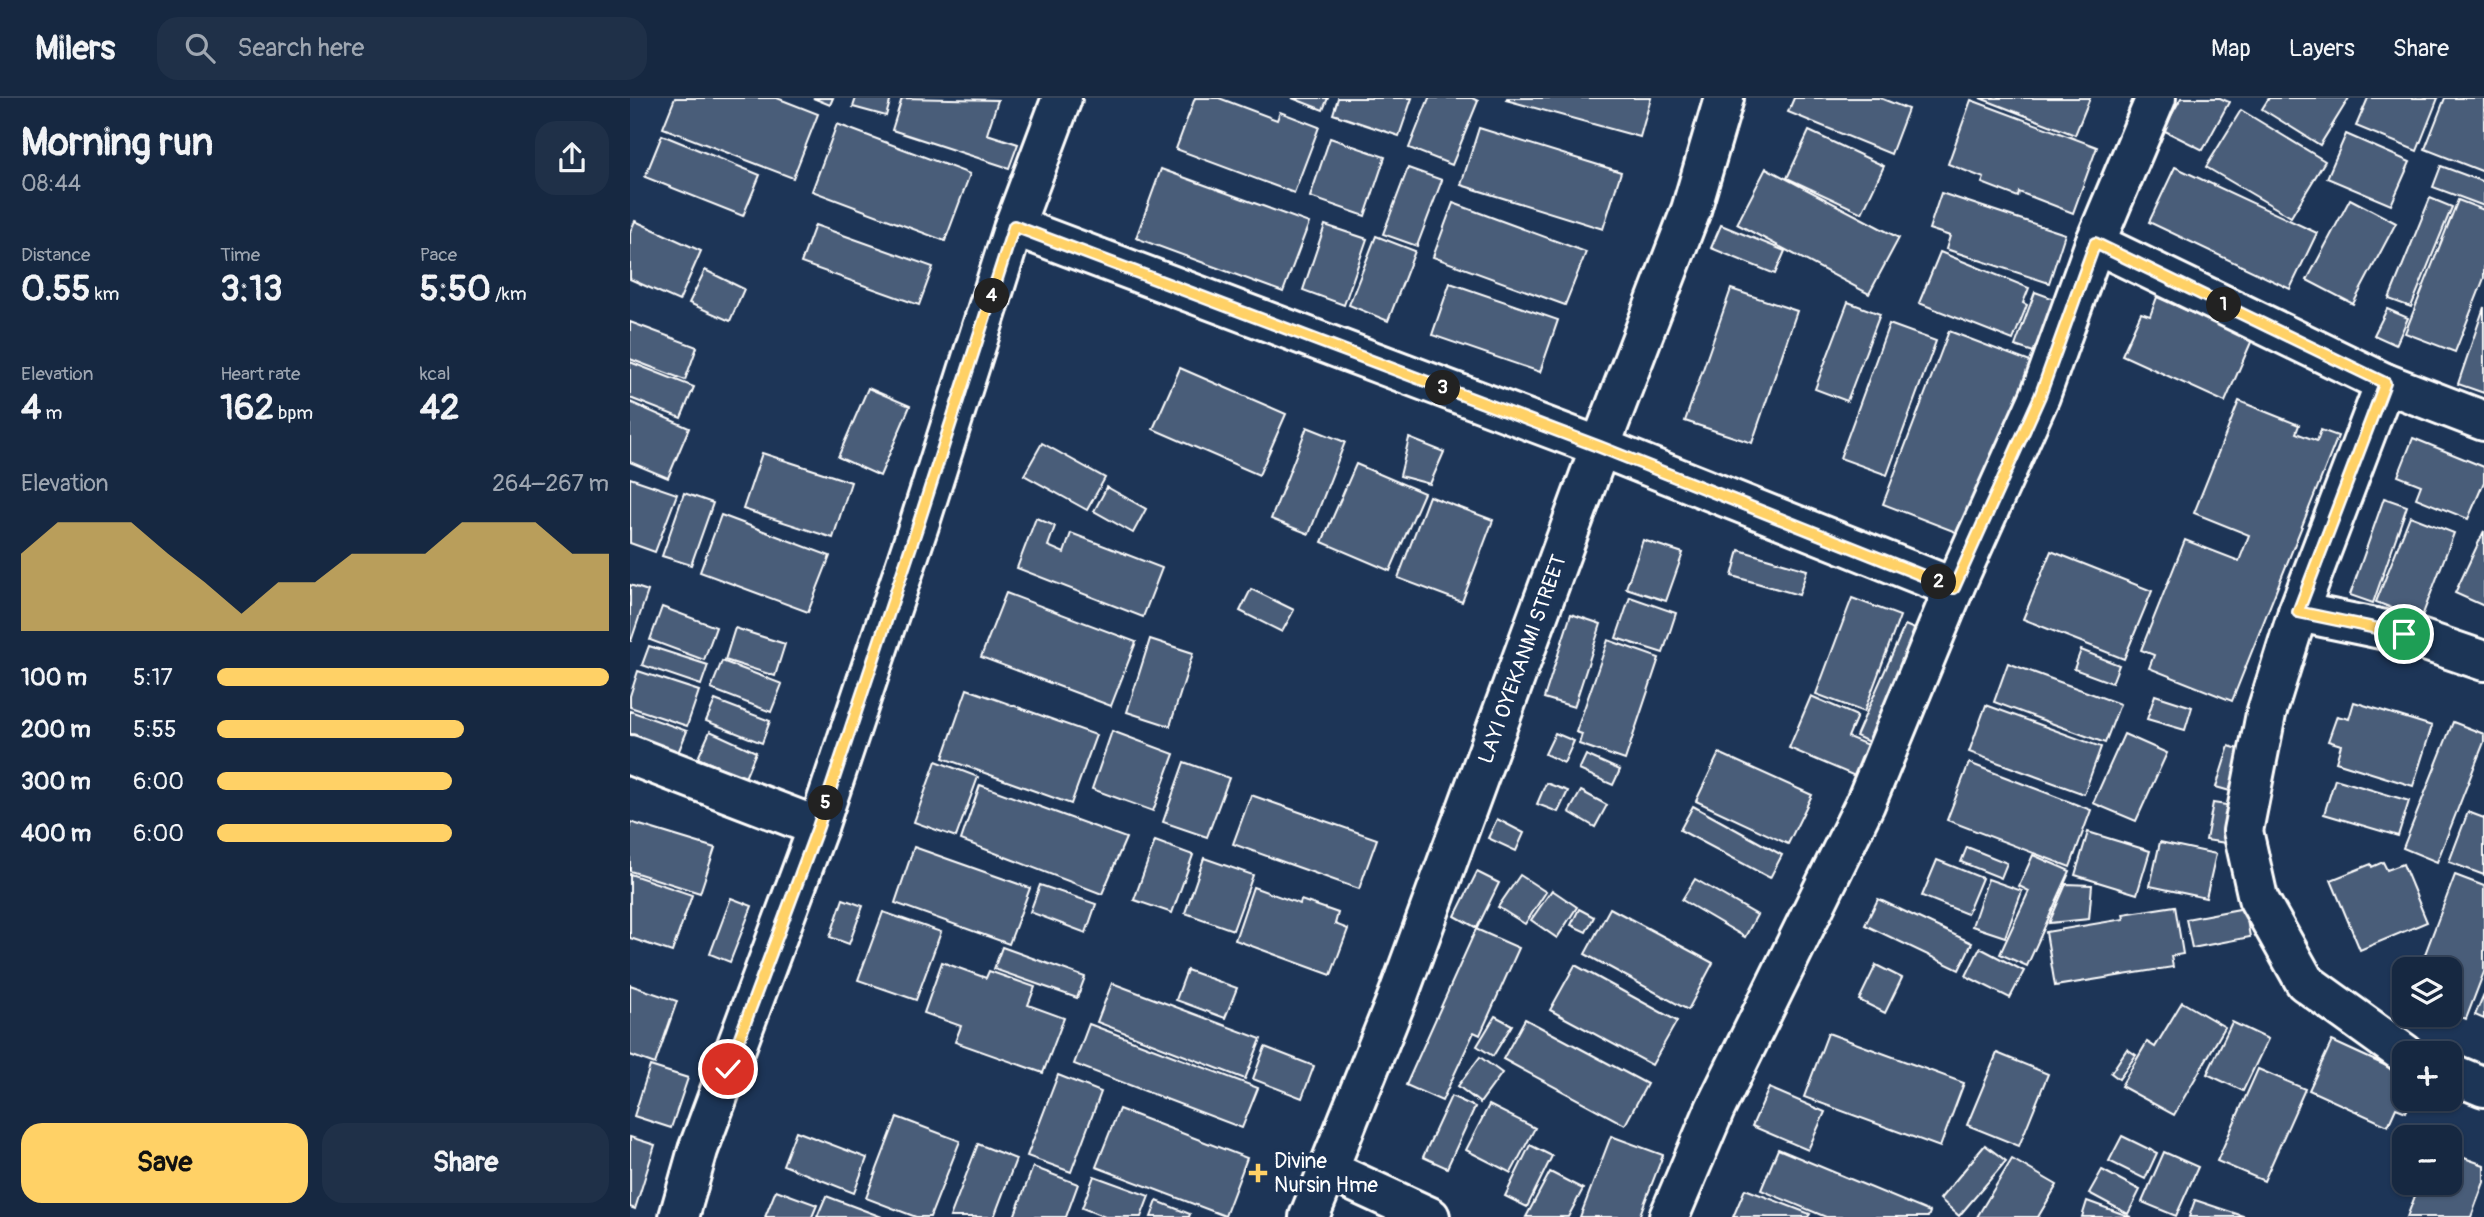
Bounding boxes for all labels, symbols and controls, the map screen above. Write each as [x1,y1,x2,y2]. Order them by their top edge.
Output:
search box [157,17,647,80]
text: Milers [35,28,115,69]
icon: search [181,29,219,67]
text: Search here [237,32,364,64]
text: Map [2211,34,2251,63]
text: Layers [2289,34,2355,63]
text: Share [2393,34,2449,63]
text: Morning run [21,119,213,167]
button: share [535,121,609,195]
text: 08:44 [21,169,81,198]
text: Distance [21,243,90,267]
text: Time [220,243,260,267]
text: Pace [420,243,457,267]
text: 0.55 [21,267,91,311]
text: 3:13 [220,267,282,311]
text: 5:50 [420,267,491,311]
pin: 4 [974,278,1010,314]
text: km [91,282,119,306]
text: /km [491,282,527,306]
text: 4 [986,283,997,307]
pin: 1 [2206,288,2242,322]
text: 1 [2220,292,2227,316]
text: Elevation [21,362,93,386]
text: Heart rate [220,362,300,386]
text: kcal [420,362,451,386]
pin: 3 [1426,370,1460,406]
text: 3 [1437,375,1448,399]
text: 4 [21,386,41,430]
text: 162 [220,386,274,430]
text: 42 [420,386,460,430]
text: m [41,401,62,425]
text: bpm [274,401,313,425]
text: Elevation [21,469,109,498]
text: 264–267 m [492,469,609,498]
street label: LAYI OYEKANMI STREET [1472,551,1573,767]
pin: 2 [1922,564,1956,600]
text: 2 [1933,569,1944,593]
pin [2374,604,2434,664]
icon: arrive [2385,615,2423,653]
text: 100 m [21,663,87,692]
text: 5:17 [133,663,173,692]
text: 200 m [21,715,91,744]
text: 5:55 [133,715,177,744]
text: 300 m [21,767,91,796]
text: 6:00 [133,767,184,796]
pin: 5 [808,786,844,820]
text: 5 [820,790,831,814]
text: 400 m [21,819,91,848]
text: 6:00 [133,819,184,848]
map controls [2392,957,2462,1195]
button: layers [2392,957,2462,1027]
pin [698,1039,758,1099]
button: + [2392,1041,2462,1111]
icon: check [709,1050,747,1088]
button: Save [21,1123,308,1203]
button: Share [322,1123,609,1203]
button: − [2392,1125,2462,1195]
place label: Divine Nursin Hme [1274,1148,1379,1199]
marker: Divine Nursin Hme [1248,1163,1268,1183]

